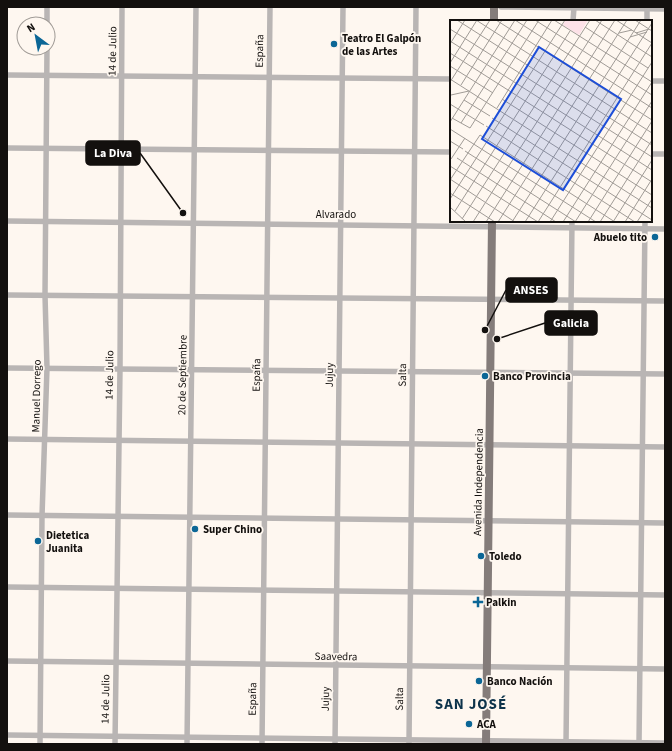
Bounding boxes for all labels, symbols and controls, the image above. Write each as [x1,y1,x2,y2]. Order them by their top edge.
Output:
north arrow [16,16,56,56]
text: N [24,20,38,36]
inset map [450,20,652,222]
street label: 14 de Julio [105,26,120,76]
place label: Teatro El Galpón de las Artes [342,31,421,59]
street label: España [252,34,267,68]
marker: Teatro El Galpón de las Artes [329,39,339,49]
callout: La Diva [86,141,140,165]
text: La Diva [94,145,132,162]
street label: Alvarado [316,207,356,222]
place label: Abuelo tito [593,230,647,245]
marker: Abuelo tito [650,232,660,242]
callout: ANSES [506,278,557,302]
text: ANSES [513,282,549,299]
callout: Galicia [545,311,597,335]
text: Galicia [553,315,589,332]
street label: 20 de Septiembre [174,334,191,415]
street label: 14 de Julio [102,350,117,400]
street label: España [249,358,264,392]
street label: Manuel Dorrego [28,359,45,433]
street label: Jujuy [322,362,337,388]
street label: Salta [395,363,410,387]
place label: Banco Provincia [493,369,571,384]
marker: Banco Provincia [480,371,490,381]
street label: Avenida Independencia [470,428,487,536]
place label: Super Chino [203,522,262,537]
marker: Super Chino [190,524,200,534]
place label: Dietetica Juanita [46,528,89,556]
marker: Dietetica Juanita [33,536,43,546]
place label: Toledo [489,549,522,564]
marker: Toledo [476,551,486,561]
place label: Palkin [486,595,517,610]
marker: Palkin [473,597,483,607]
street label: Saavedra [314,649,357,664]
street label: 14 de Julio [98,674,113,724]
place label: Banco Nación [487,674,553,689]
marker: Banco Nación [474,676,484,686]
street label: España [245,682,260,716]
street label: Jujuy [318,686,333,712]
street label: Salta [392,687,407,711]
district label: SAN JOSÉ [435,694,507,715]
place label: ACA [476,717,497,732]
marker: ACA [464,719,474,729]

